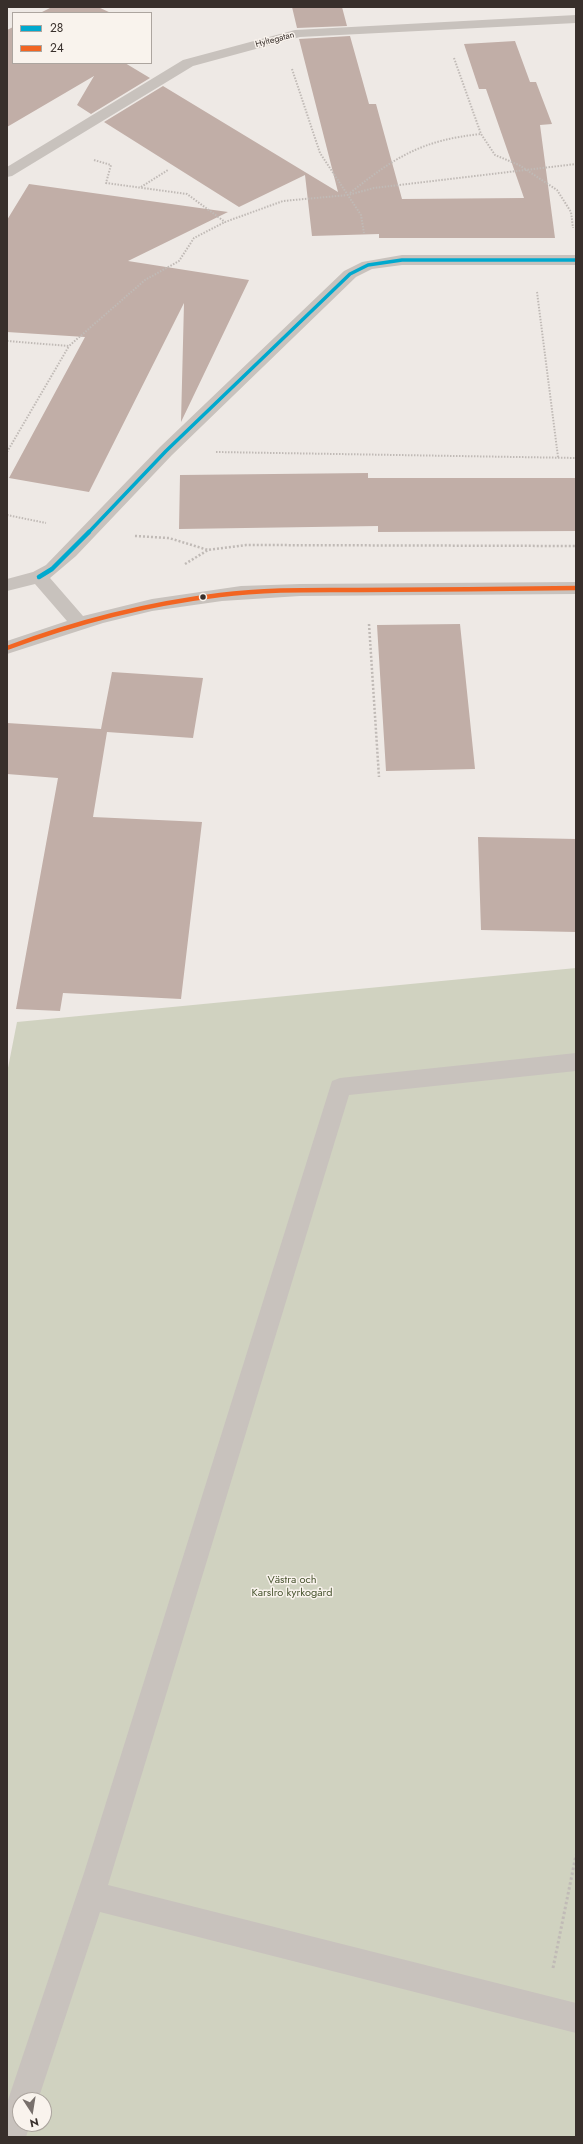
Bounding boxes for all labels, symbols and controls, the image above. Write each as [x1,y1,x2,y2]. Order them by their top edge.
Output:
legend [12,12,152,64]
text: 28 [50,19,63,37]
street label: Hyltegatan [254,30,296,50]
text: 24 [50,39,64,57]
unlabelled marker [198,592,208,602]
park label: Västra och Karslro kyrkogård [251,1573,333,1599]
north arrow [12,2092,52,2132]
text: N [28,2114,40,2131]

